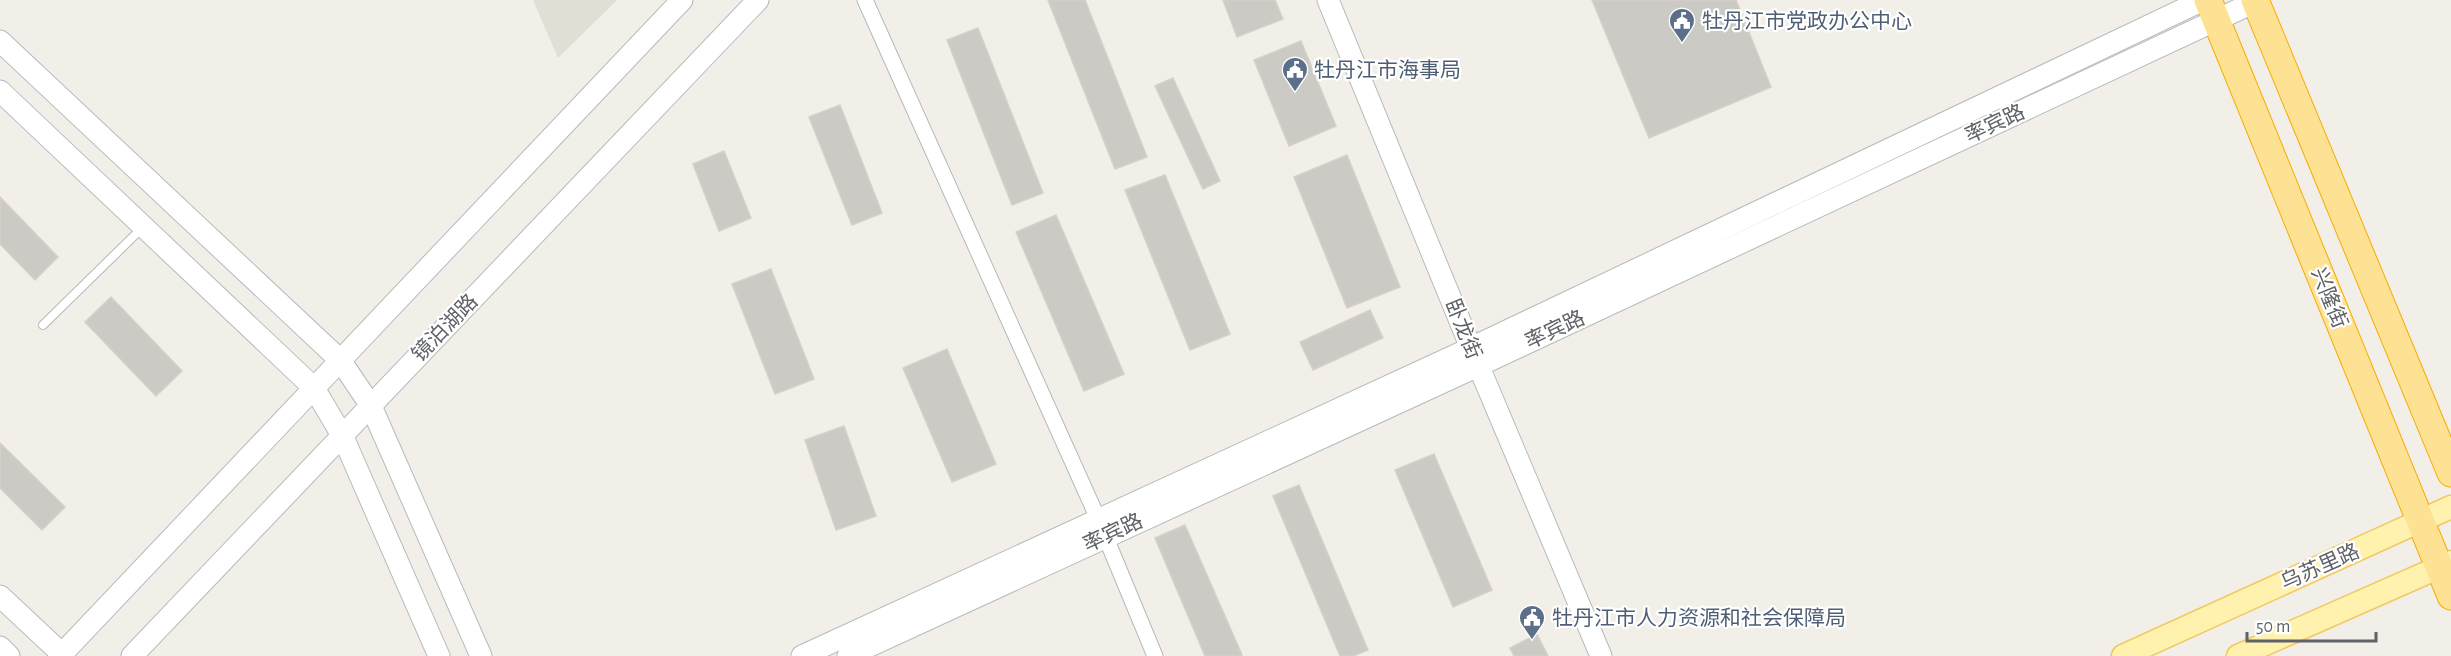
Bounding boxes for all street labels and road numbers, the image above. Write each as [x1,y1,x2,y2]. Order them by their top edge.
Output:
street label: 率宾路 [1962,100,2028,147]
street label: 兴隆街 [2307,264,2351,331]
street label: 镜泊湖路 [408,290,482,366]
street label: 卧龙街 [1441,295,1485,362]
street label: 率宾路 [1522,306,1588,353]
street label: 率宾路 [1080,509,1146,556]
street label: 乌苏里路 [2277,539,2363,594]

